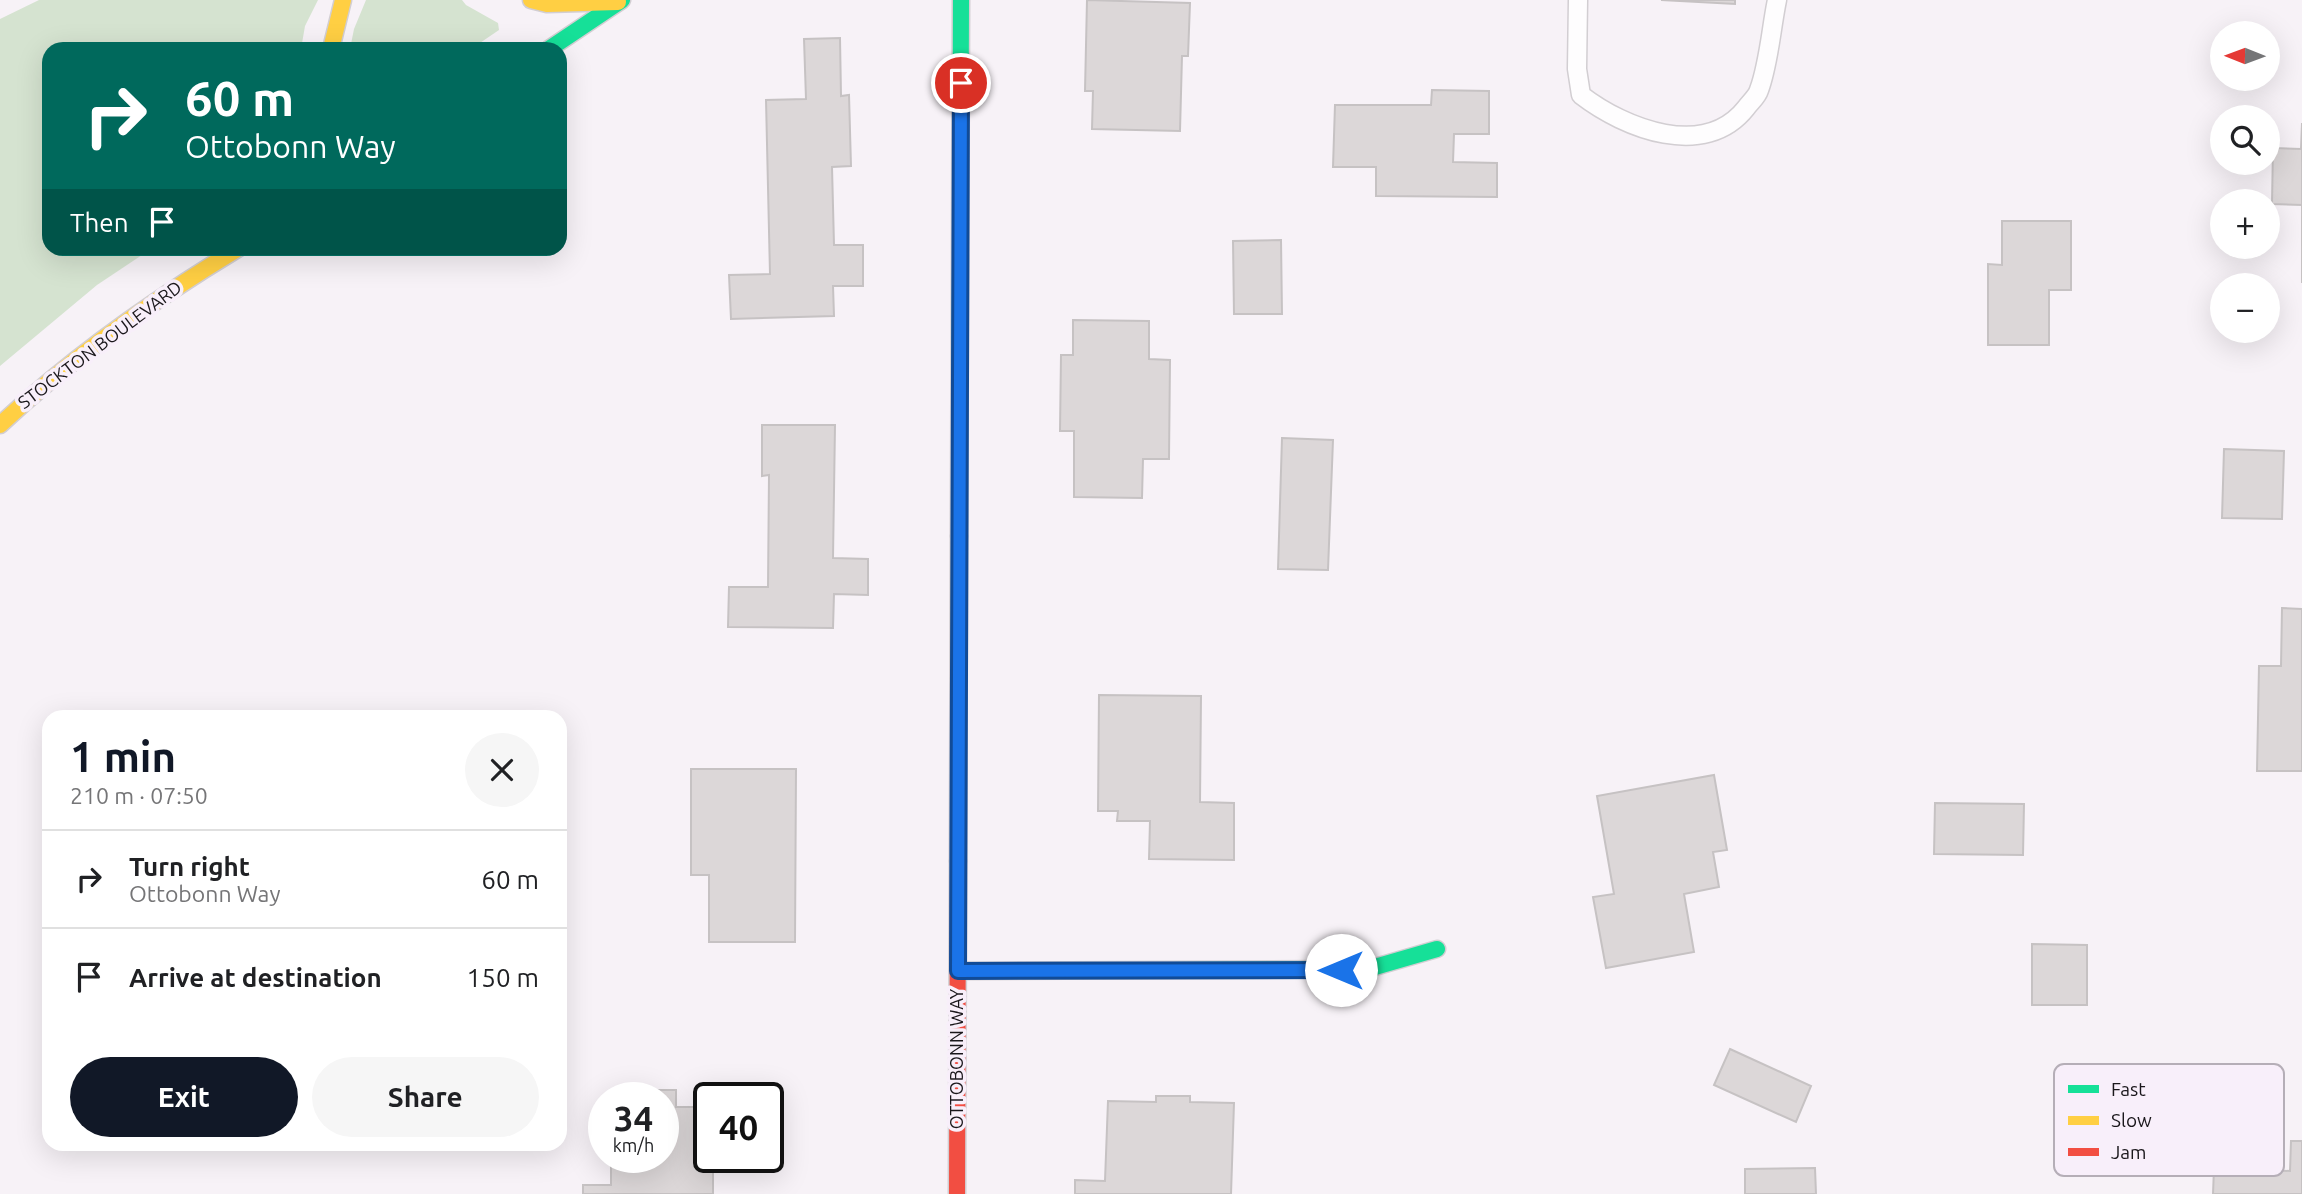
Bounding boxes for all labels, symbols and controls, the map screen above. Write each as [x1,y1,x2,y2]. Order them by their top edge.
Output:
north arrow [2210,21,2280,91]
map controls [2210,21,2280,343]
pin [931,53,991,113]
icon: arrive [942,64,980,102]
icon: right [70,70,161,161]
text: 60 m [185,70,294,125]
button: search [2210,105,2280,175]
text: Ottobonn Way [185,128,396,164]
button: + [2210,189,2280,259]
icon: arrive [143,203,181,241]
text: Then [70,208,129,237]
button: − [2210,273,2280,343]
street label: STOCKTON BOULEVARD [14,276,185,412]
text: 1 min [70,733,176,780]
button: close [465,733,539,807]
text: 210 m · 07:50 [70,783,208,808]
text: Turn right [129,852,250,881]
icon: right [70,860,108,898]
text: 60 m [481,865,539,894]
text: Ottobonn Way [129,881,280,906]
position arrow [1304,933,1378,1007]
icon: arrive [70,958,108,996]
text: Arrive at destination [129,963,382,992]
text: 150 m [467,963,539,992]
street label: OTTOBONN WAY [946,988,966,1129]
button: Exit [70,1057,298,1137]
button: Share [312,1057,539,1137]
legend [2054,1064,2284,1176]
text: Fast [2111,1078,2146,1100]
speed limit sign: 40 [693,1082,784,1173]
text: 34 [614,1098,653,1138]
text: Slow [2111,1109,2152,1131]
text: km/h [613,1135,654,1155]
text: Jam [2111,1141,2147,1163]

